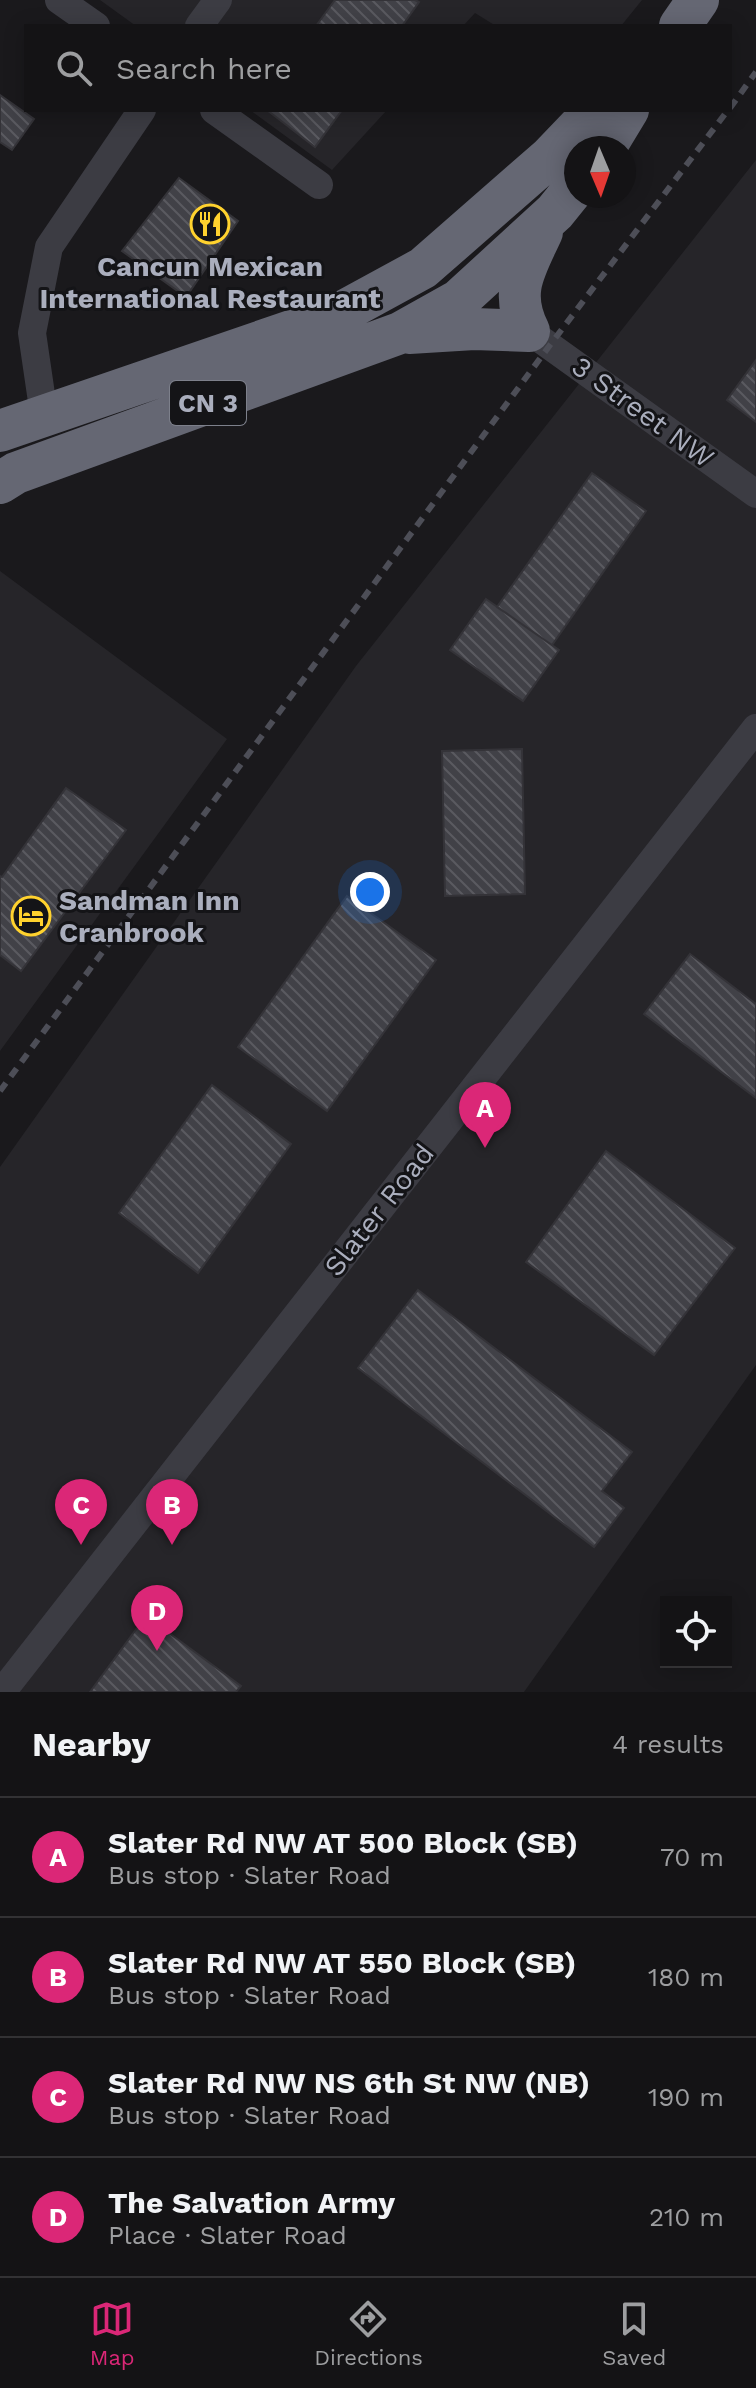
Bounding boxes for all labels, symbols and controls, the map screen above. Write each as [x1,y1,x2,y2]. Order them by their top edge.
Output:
search box [24,24,732,112]
icon: search [52,46,96,90]
text: Search here [116,51,292,86]
north arrow [564,136,636,208]
restaurant icon: Cancun Mexican International Restaurant [189,203,231,245]
place label: Cancun Mexican International Restaurant [40,250,381,315]
street label: 3 Street NW [566,350,720,474]
road number: CN 3 [170,381,246,425]
your location [350,872,390,912]
place label: Sandman Inn Cranbrook [59,884,240,949]
hotel icon: Sandman Inn Cranbrook [10,895,52,937]
pin: A [459,1082,511,1148]
street label: Slater Road [317,1137,441,1283]
pin: C [55,1479,107,1545]
pin: B [146,1479,198,1545]
pin: D [131,1585,183,1651]
map controls [660,1596,732,1668]
button: locate [660,1596,732,1668]
text: Nearby [32,1724,151,1764]
text: 4 results [612,1729,724,1759]
text: Slater Rd NW AT 500 Block (SB) [108,1825,578,1860]
text: A [49,1842,67,1872]
text: 70 m [660,1842,724,1872]
text: Bus stop · Slater Road [108,1860,391,1890]
text: Slater Rd NW AT 550 Block (SB) [108,1945,576,1980]
text: B [49,1962,67,1992]
text: 180 m [648,1962,724,1992]
text: Bus stop · Slater Road [108,1980,391,2010]
text: Slater Rd NW NS 6th St NW (NB) [108,2065,590,2100]
text: C [49,2082,67,2112]
text: 190 m [648,2082,724,2112]
text: Bus stop · Slater Road [108,2100,391,2130]
text: The Salvation Army [108,2185,395,2220]
text: D [49,2202,67,2232]
text: 210 m [649,2202,724,2232]
text: Place · Slater Road [108,2220,347,2250]
tab: Map [90,2297,135,2370]
tab: Directions [314,2297,423,2370]
tab: Saved [602,2297,666,2370]

